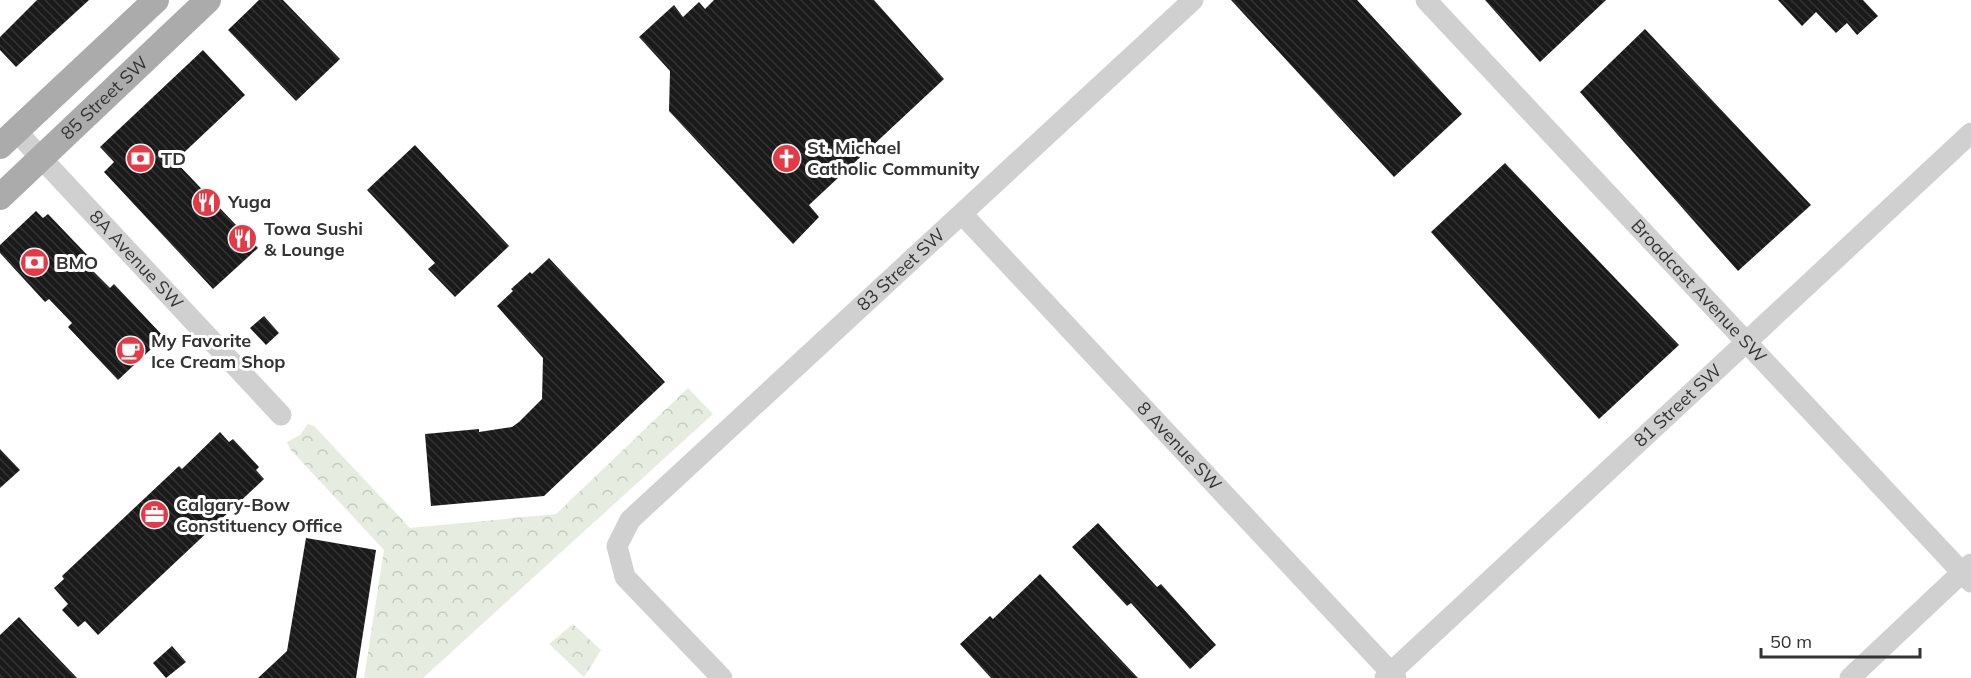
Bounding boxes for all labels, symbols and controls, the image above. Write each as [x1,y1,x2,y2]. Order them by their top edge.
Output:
street label: 85 Street SW [56,51,153,144]
place label: St. Michael Catholic Community [807,136,980,180]
church icon: St. Michael Catholic Community [770,142,802,174]
bank icon: TD [124,143,156,175]
place label: TD [161,147,186,170]
restaurant icon: Yuga [191,186,223,218]
place label: Yuga [227,190,271,213]
street label: 8A Avenue SW [85,205,188,314]
street label: Broadcast Avenue SW [1626,214,1772,368]
place label: Towa Sushi & Lounge [264,217,363,261]
restaurant icon: Towa Sushi & Lounge [227,223,259,255]
street label: 83 Street SW [852,223,950,316]
bank icon: BMO [19,247,51,279]
place label: BMO [56,251,98,274]
place label: My Favorite Ice Cream Shop [151,329,285,373]
cafe icon: My Favorite Ice Cream Shop [114,335,146,367]
street label: 81 Street SW [1629,359,1726,452]
street label: 8 Avenue SW [1132,396,1227,495]
place label: Calgary-Bow Constituency Office [176,493,342,537]
office icon: Calgary-Bow Constituency Office [139,499,171,531]
scale bar [1761,621,1920,659]
text: 50 m [1770,630,1812,653]

